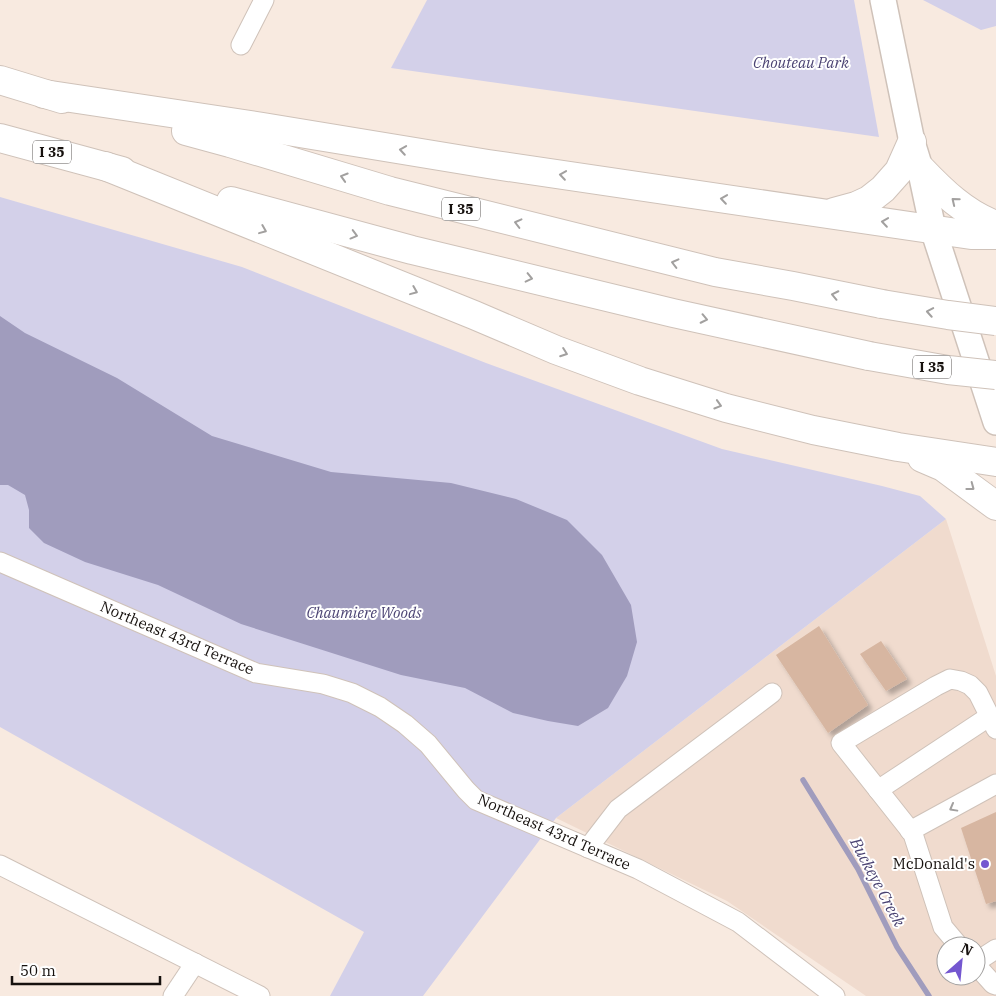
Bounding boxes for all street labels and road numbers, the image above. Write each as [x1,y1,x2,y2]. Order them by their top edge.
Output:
road number: I 35 [33,140,71,163]
road number: I 35 [442,198,480,220]
road number: I 35 [913,356,951,378]
street label: Northeast 43rd Terrace [97,596,257,679]
street label: Northeast 43rd Terrace [475,789,634,874]

